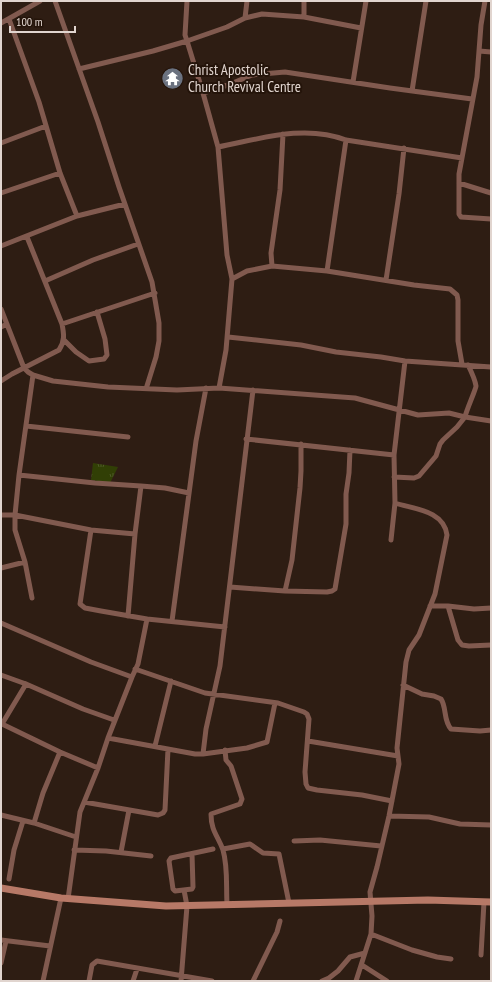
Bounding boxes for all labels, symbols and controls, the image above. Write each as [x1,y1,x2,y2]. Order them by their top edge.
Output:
scale bar [10,8,75,34]
text: 100 m [16,14,43,29]
place label: Christ Apostolic Church Revival Centre [188,60,301,96]
temple icon: Christ Apostolic Church Revival Centre [159,66,185,92]

